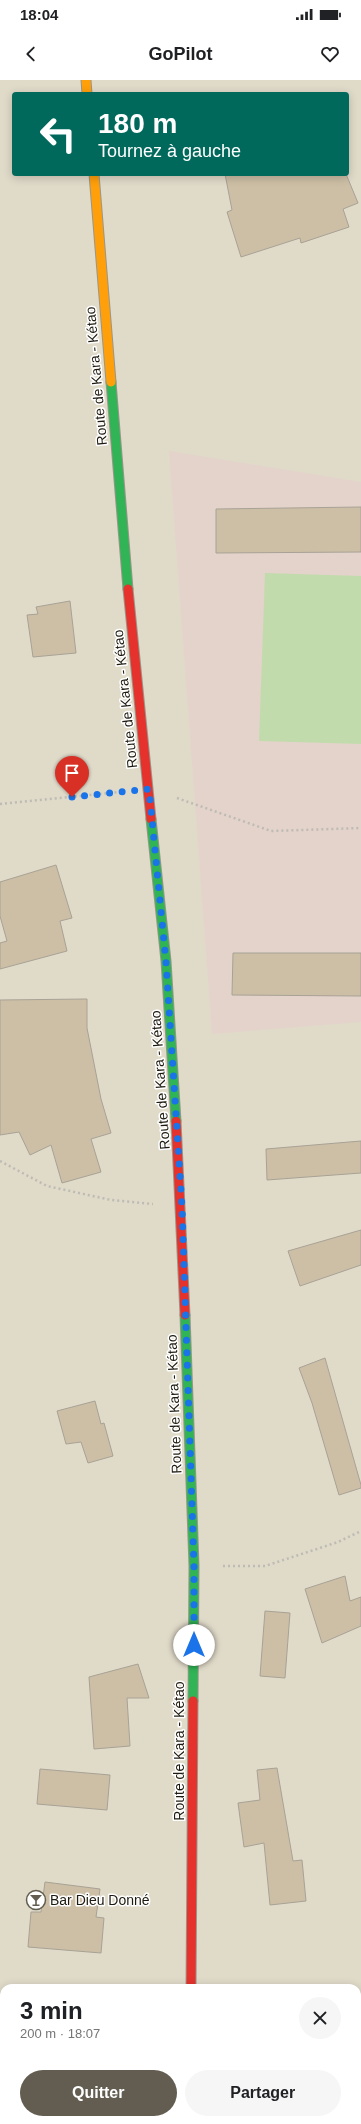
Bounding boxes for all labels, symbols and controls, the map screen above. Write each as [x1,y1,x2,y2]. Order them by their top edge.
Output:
text: 18:04 [20,6,58,23]
icon: back [20,43,42,65]
icon: heart [319,43,341,65]
text: GoPilot [149,44,213,64]
icon: left [32,108,84,160]
text: 180 m [98,108,177,139]
text: Tournez à gauche [98,141,241,161]
street label: Route de Kara - Kétao [82,306,110,446]
street label: Route de Kara - Kétao [110,629,140,769]
pin [55,756,89,797]
icon: arrive [61,762,83,784]
street label: Route de Kara - Kétao [147,1010,173,1150]
street label: Route de Kara - Kétao [164,1334,184,1474]
position arrow [173,1624,215,1666]
street label: Route de Kara - Kétao [171,1681,187,1821]
bar icon: Bar Dieu Donné [25,1889,47,1911]
place label: Bar Dieu Donné [50,1892,150,1908]
text: 3 min [20,1997,83,2024]
button: close [299,1997,341,2039]
text: 200 m · 18:07 [20,2026,100,2041]
button: Quitter [20,2070,177,2116]
button: Partager [185,2070,341,2116]

